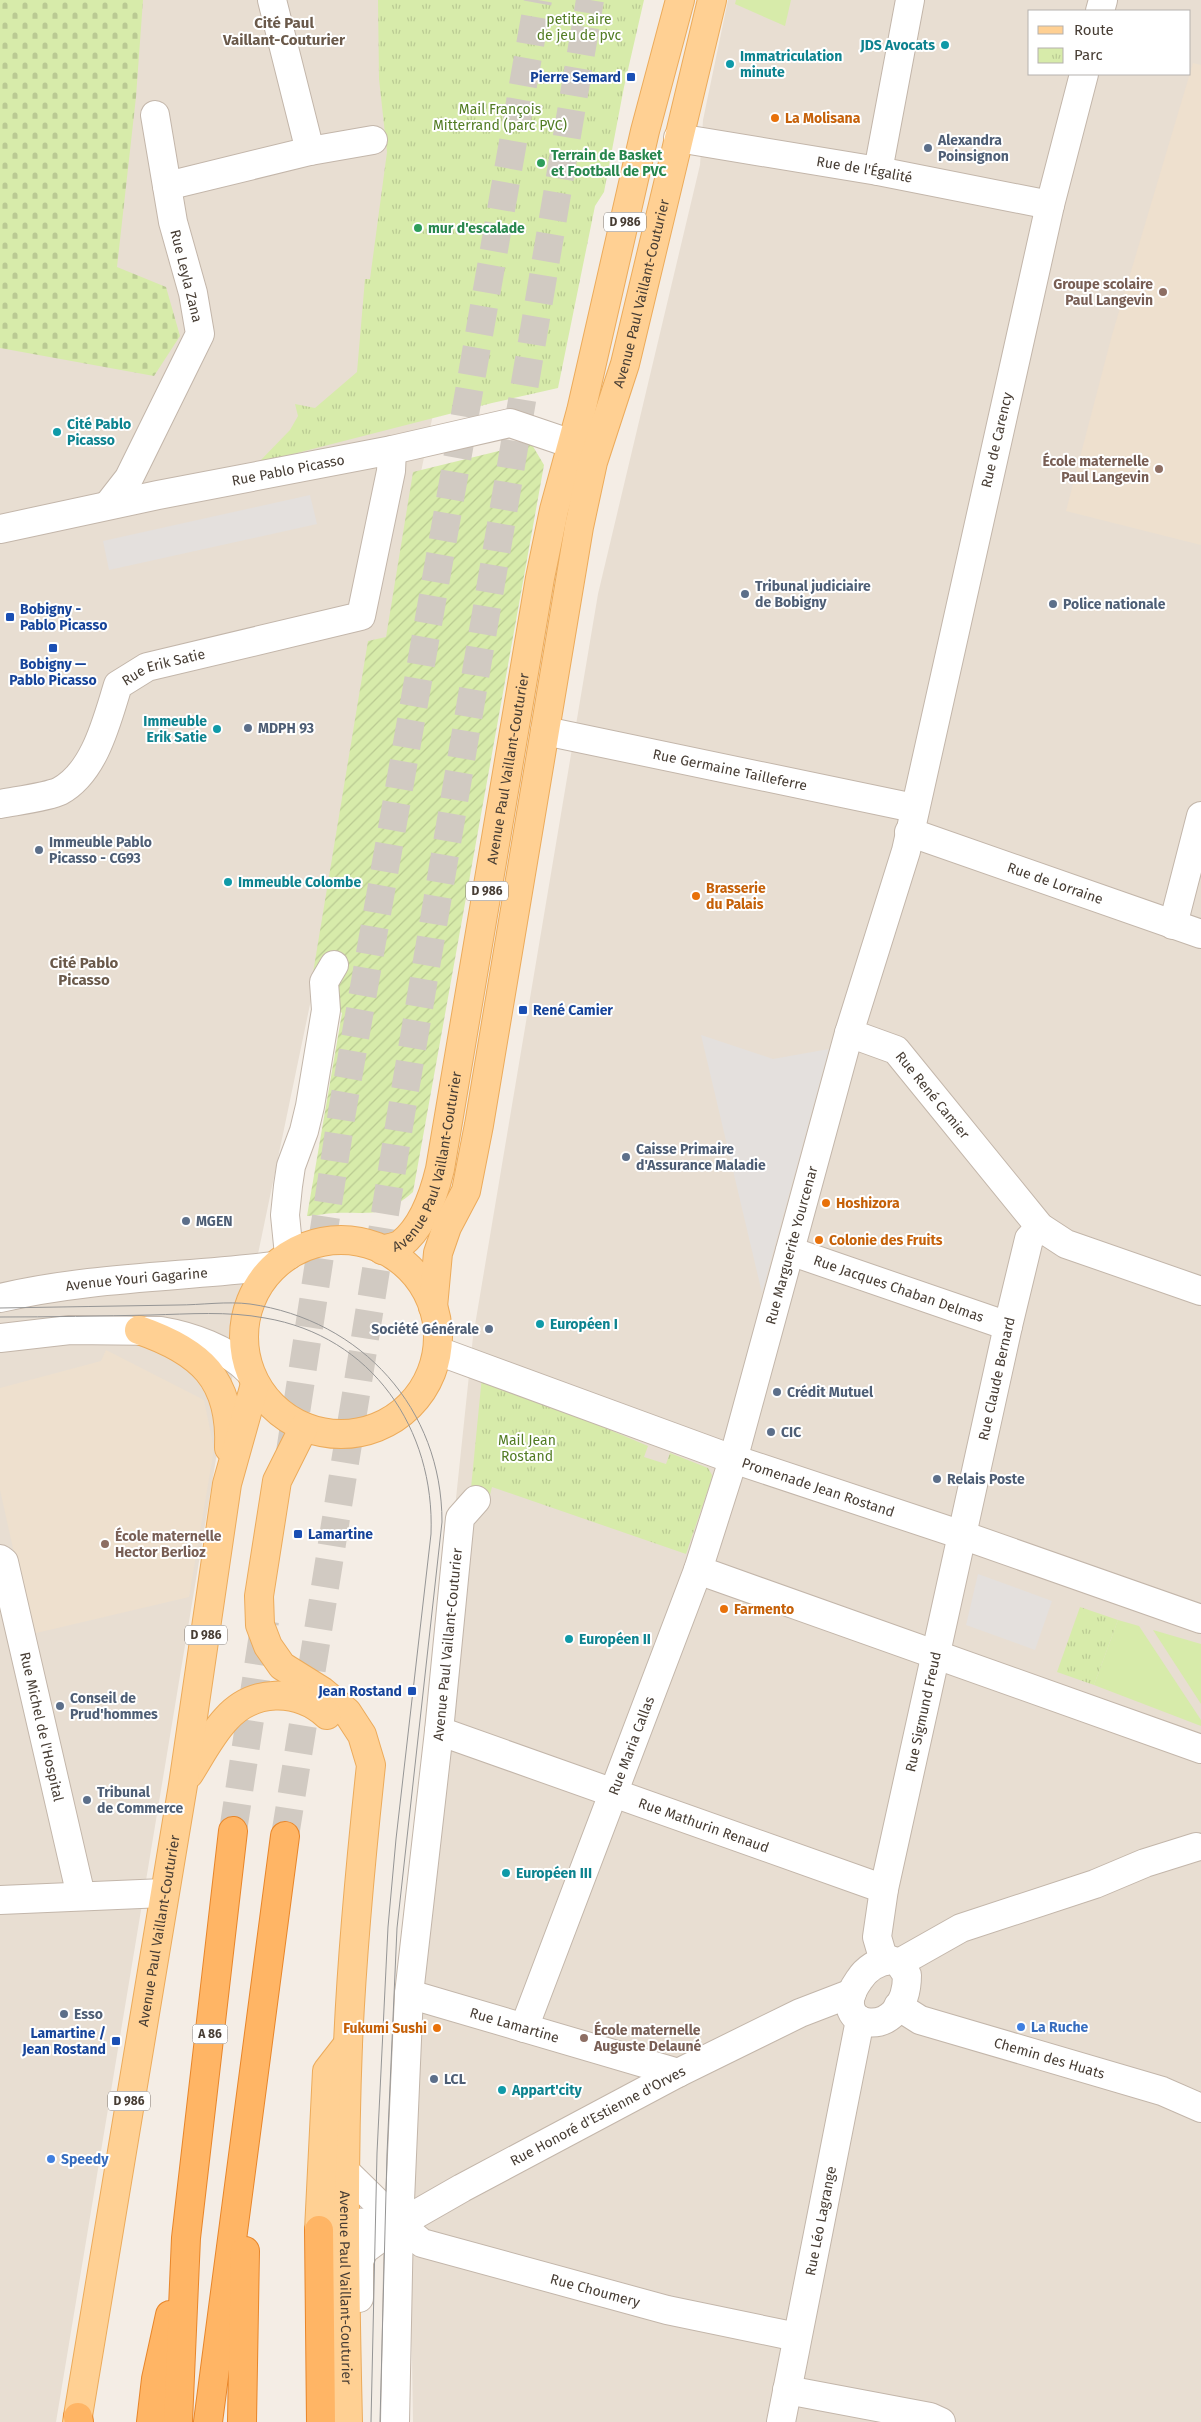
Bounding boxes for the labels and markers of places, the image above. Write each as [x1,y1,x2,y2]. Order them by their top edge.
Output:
place label: JDS Avocats [859,37,935,54]
marker: JDS Avocats [939,39,951,51]
place label: Immatriculation minute [740,48,842,81]
marker: Immatriculation minute [724,58,736,70]
place label: Pierre Semard [530,69,621,86]
marker: Pierre Semard [625,71,637,83]
place label: La Molisana [785,110,861,127]
marker: La Molisana [769,112,781,124]
place label: Alexandra Poinsignon [937,132,1009,165]
marker: Alexandra Poinsignon [922,142,934,154]
place label: Terrain de Basket et Football de PVC [551,147,666,180]
marker: Terrain de Basket et Football de PVC [535,157,547,169]
place label: mur d'escalade [428,220,525,237]
marker: mur d'escalade [412,222,424,234]
place label: Groupe scolaire Paul Langevin [1053,276,1153,309]
marker: Groupe scolaire Paul Langevin [1157,286,1169,298]
place label: Cité Pablo Picasso [67,416,131,449]
marker: Cité Pablo Picasso [51,426,63,438]
place label: École maternelle Paul Langevin [1042,452,1149,486]
marker: École maternelle Paul Langevin [1153,463,1165,475]
place label: Tribunal judiciaire de Bobigny [755,578,871,611]
marker: Tribunal judiciaire de Bobigny [739,588,751,600]
place label: Police nationale [1063,596,1166,613]
marker: Police nationale [1047,598,1059,610]
place label: Bobigny - Pablo Picasso [20,601,107,634]
marker: Bobigny - Pablo Picasso [4,611,16,623]
marker: Bobigny — Pablo Picasso [47,642,59,654]
place label: Bobigny — Pablo Picasso [9,656,97,689]
place label: Immeuble Erik Satie [143,713,207,746]
place label: MDPH 93 [258,720,314,737]
marker: MDPH 93 [242,722,254,734]
marker: Immeuble Erik Satie [211,723,223,735]
place label: Immeuble Pablo Picasso - CG93 [49,834,152,867]
marker: Immeuble Pablo Picasso - CG93 [33,844,45,856]
place label: Immeuble Colombe [238,874,361,891]
marker: Immeuble Colombe [222,876,234,888]
place label: Brasserie du Palais [706,880,766,913]
marker: Brasserie du Palais [690,890,702,902]
place label: René Camier [533,1002,613,1019]
marker: René Camier [517,1004,529,1016]
place label: Caisse Primaire d'Assurance Maladie [636,1141,766,1174]
marker: Caisse Primaire d'Assurance Maladie [620,1151,632,1163]
place label: Hoshizora [836,1195,900,1212]
marker: Hoshizora [820,1197,832,1209]
place label: MGEN [196,1213,233,1230]
marker: MGEN [180,1215,192,1227]
place label: Colonie des Fruits [829,1232,943,1249]
marker: Colonie des Fruits [813,1234,825,1246]
place label: Européen I [550,1316,618,1333]
marker: Européen I [534,1318,546,1330]
place label: Société Générale [371,1321,479,1338]
marker: Société Générale [483,1323,495,1335]
place label: Crédit Mutuel [787,1384,874,1401]
marker: Crédit Mutuel [771,1386,783,1398]
place label: CIC [781,1424,801,1441]
marker: CIC [765,1426,777,1438]
place label: Relais Poste [947,1471,1025,1488]
marker: Relais Poste [931,1473,943,1485]
place label: Lamartine [308,1526,373,1543]
place label: École maternelle Hector Berlioz [115,1527,222,1561]
marker: Lamartine [292,1528,304,1540]
marker: École maternelle Hector Berlioz [99,1538,111,1550]
place label: Farmento [734,1601,794,1618]
marker: Farmento [718,1603,730,1615]
place label: Européen II [579,1631,651,1648]
marker: Européen II [563,1633,575,1645]
place label: Jean Rostand [317,1683,402,1700]
marker: Jean Rostand [406,1685,418,1697]
place label: Conseil de Prud'hommes [70,1690,158,1723]
marker: Conseil de Prud'hommes [54,1700,66,1712]
place label: Tribunal de Commerce [97,1784,183,1817]
marker: Tribunal de Commerce [81,1794,93,1806]
place label: Européen III [516,1865,592,1882]
marker: Européen III [500,1867,512,1879]
place label: Esso [74,2006,103,2023]
marker: Esso [58,2008,70,2020]
place label: La Ruche [1031,2019,1088,2036]
place label: Fukumi Sushi [343,2020,427,2037]
place label: École maternelle Auguste Delauné [593,2021,701,2055]
marker: La Ruche [1015,2021,1027,2033]
marker: Fukumi Sushi [431,2022,443,2034]
place label: Lamartine / Jean Rostand [21,2025,106,2058]
marker: École maternelle Auguste Delauné [578,2032,590,2044]
marker: Lamartine / Jean Rostand [110,2035,122,2047]
place label: LCL [444,2071,466,2088]
marker: LCL [428,2073,440,2085]
place label: Appart'city [511,2082,582,2099]
marker: Appart'city [496,2084,508,2096]
place label: Speedy [61,2151,109,2168]
marker: Speedy [45,2153,57,2165]

